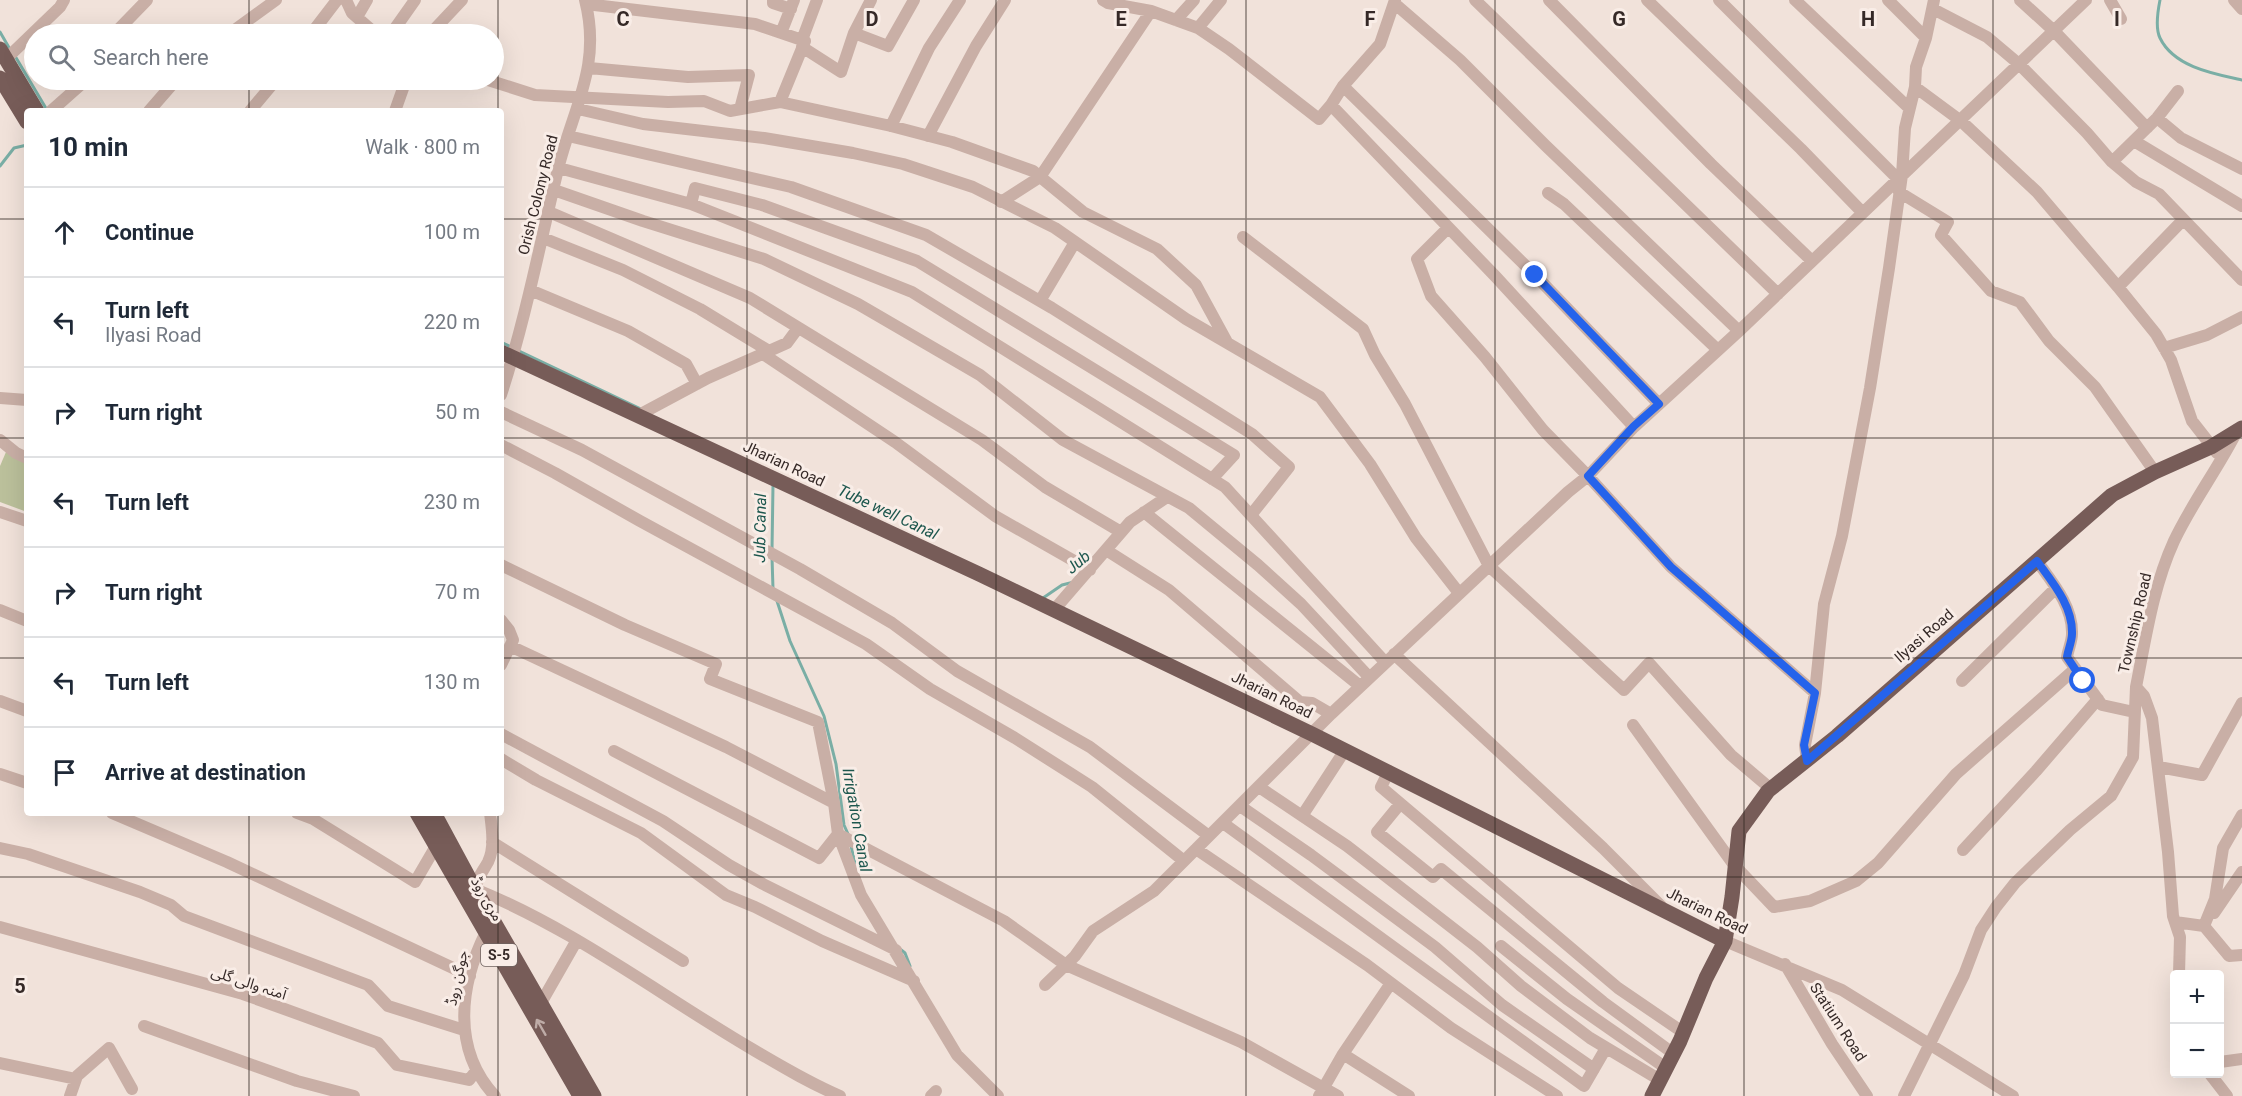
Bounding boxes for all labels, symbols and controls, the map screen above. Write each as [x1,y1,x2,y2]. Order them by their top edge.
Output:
text: C [616,7,630,31]
text: D [866,7,879,31]
text: E [1115,7,1127,31]
text: F [1365,7,1376,31]
text: G [1612,7,1626,31]
text: H [1861,7,1875,31]
text: I [2114,7,2120,31]
search box [24,24,504,90]
icon: search [45,41,78,74]
text: Search here [93,45,209,70]
text: 10 min [48,132,128,162]
street label: Orish Colony Road [514,133,562,257]
text: Walk · 800 m [365,135,480,159]
icon: ahead [48,216,81,249]
text: Continue [105,220,194,245]
text: 100 m [424,220,480,244]
route end [1521,261,1547,287]
text: Turn left [105,298,189,323]
icon: left [48,306,81,339]
text: 220 m [424,310,480,334]
text: Ilyasi Road [105,323,202,347]
icon: right [48,396,81,429]
text: Turn right [105,400,202,425]
text: 50 m [435,400,480,424]
street label: Jharian Road [740,437,828,491]
water label: Tube well Canal [835,480,941,544]
icon: left [48,486,81,519]
text: Turn left [105,490,189,515]
text: 230 m [424,490,480,514]
water label: Jub Canal [750,493,770,563]
water label: Jub [1062,546,1094,578]
street label: Township Road [2115,571,2155,675]
icon: right [48,576,81,609]
text: Turn right [105,580,202,605]
text: 70 m [435,580,480,604]
street label: Ilyasi Road [1891,605,1957,667]
icon: left [48,666,81,699]
route start [2069,667,2095,693]
street label: Jharian Road [1229,668,1315,722]
text: Turn left [105,670,189,695]
text: 130 m [424,670,480,694]
icon: arrive [48,756,81,789]
text: Arrive at destination [105,760,306,785]
water label: Irrigation Canal [839,767,876,874]
street label: مری روڈ [467,874,507,924]
street label: Jharian Road [1664,884,1750,938]
road number: S-5 [481,944,517,966]
street label: جوگن روڈ [442,949,472,1007]
street label: آمنہ والی گلی [209,962,290,1004]
map controls [2170,970,2224,1078]
button: + [2170,970,2224,1024]
text: 5 [14,974,26,998]
street label: Statium Road [1806,979,1870,1065]
one-way arrow [534,1019,546,1036]
button: − [2170,1024,2224,1078]

